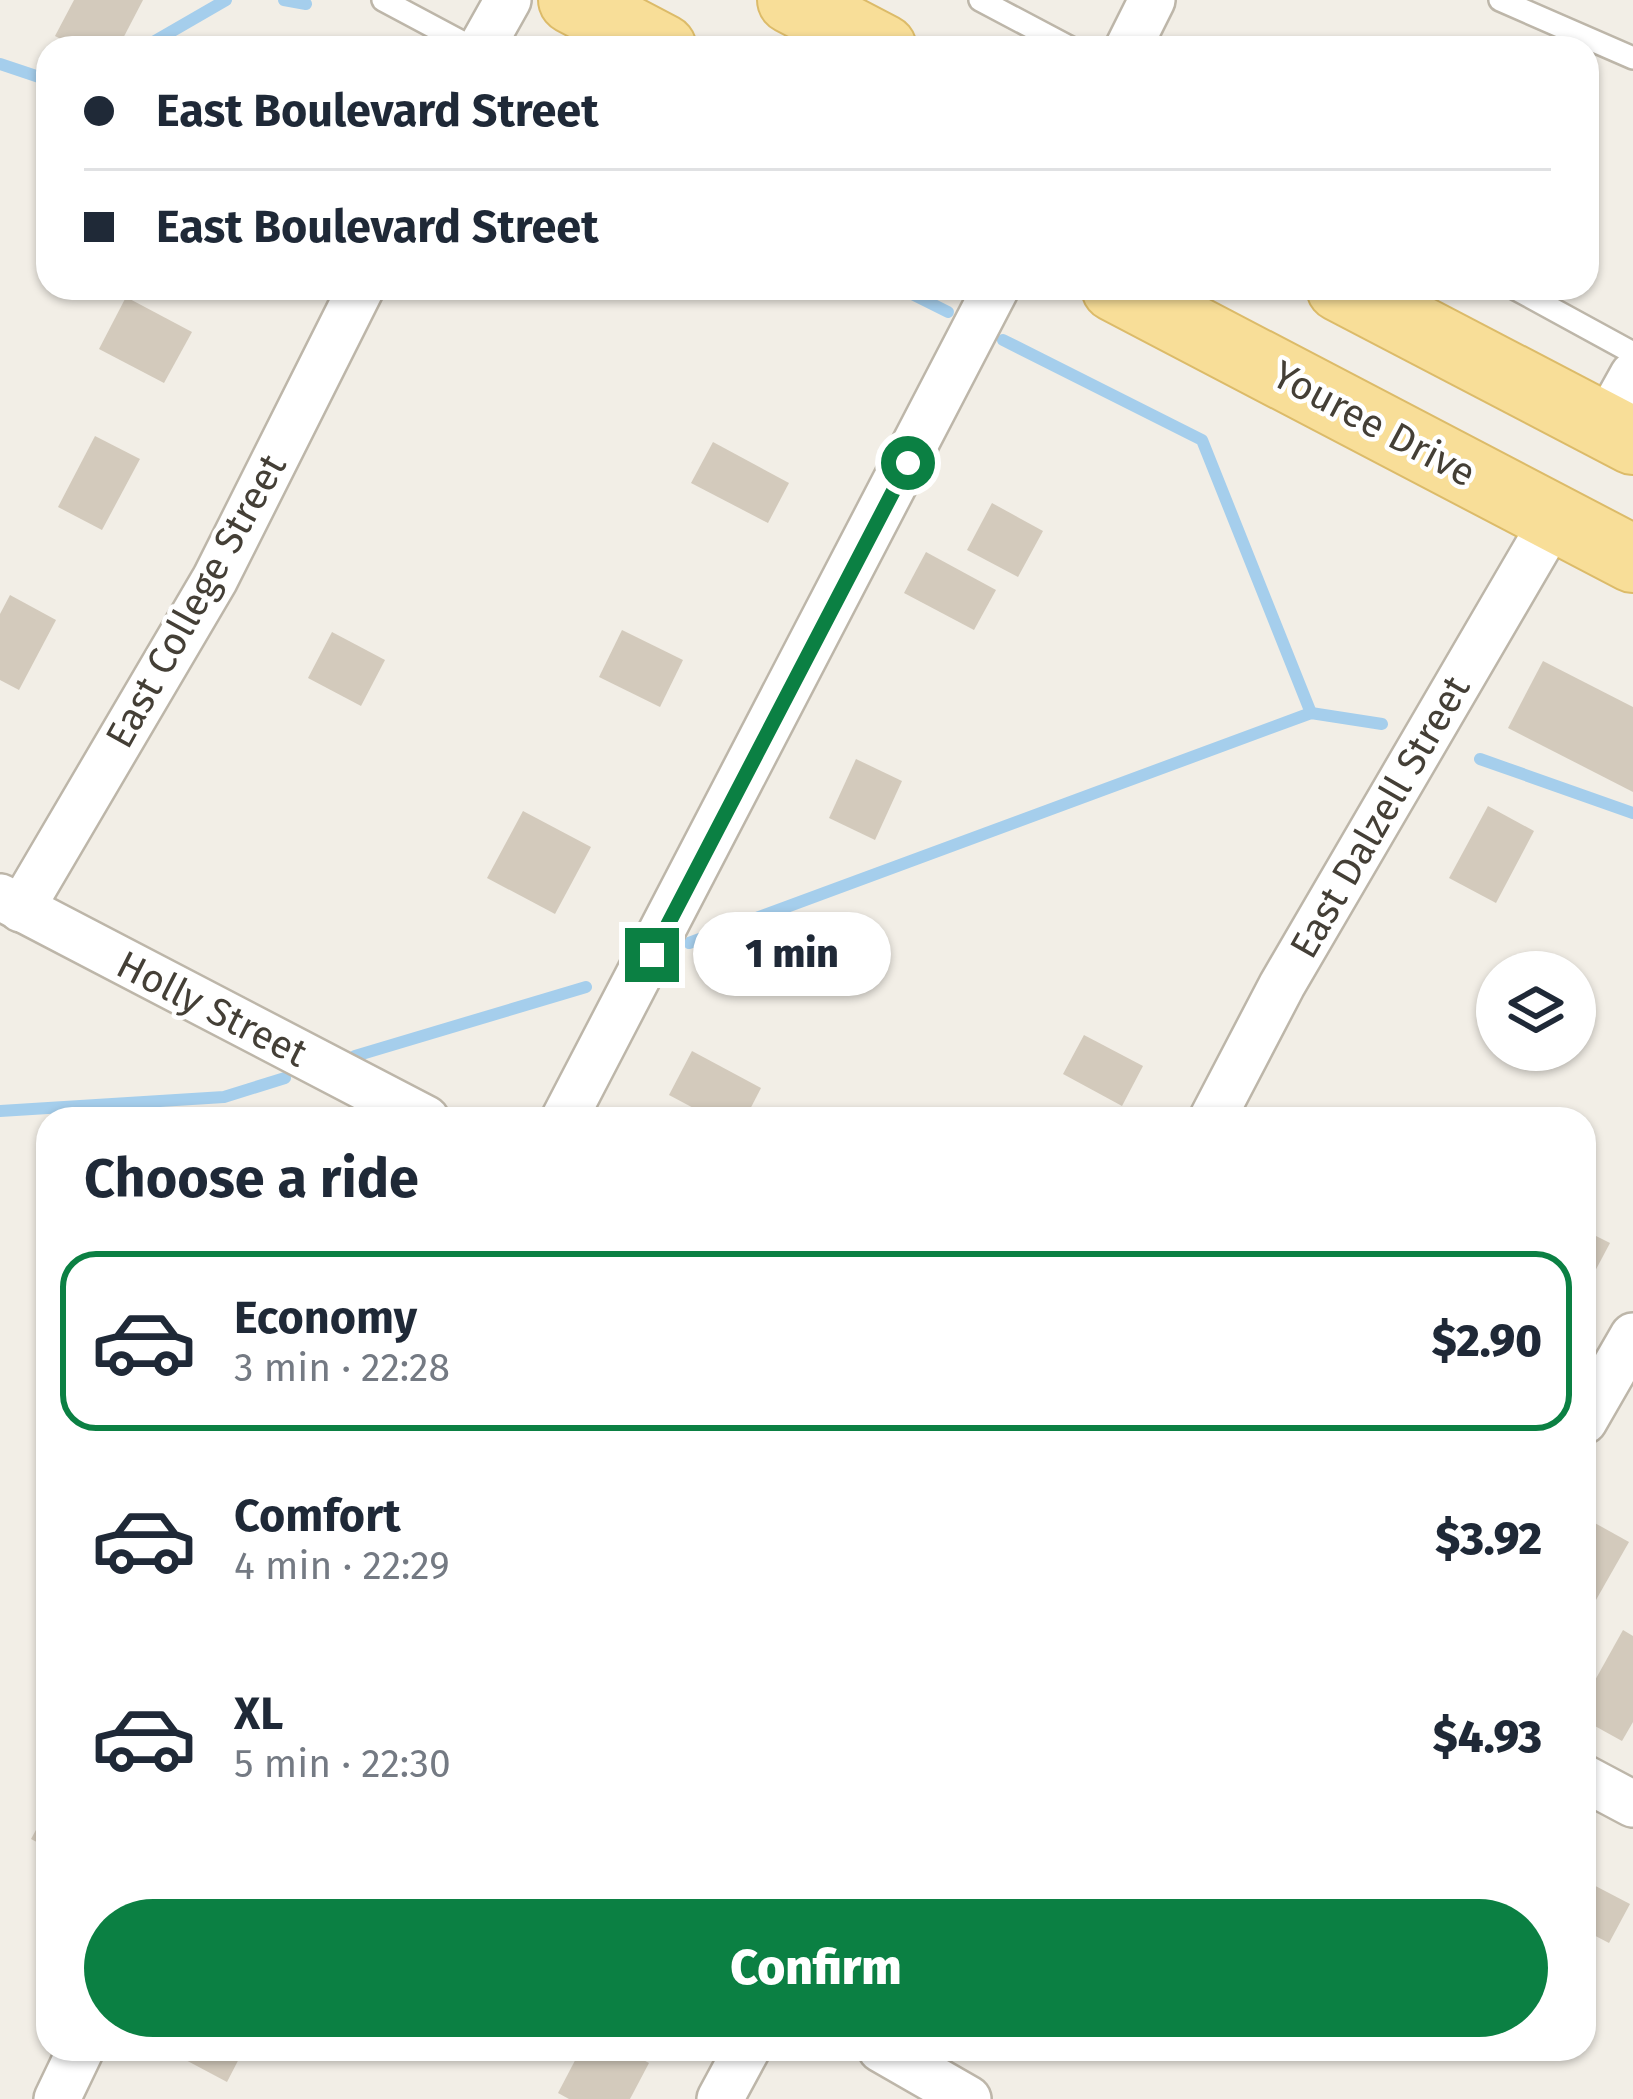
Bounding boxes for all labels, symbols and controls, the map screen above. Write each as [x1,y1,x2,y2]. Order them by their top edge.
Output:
text: East Boulevard Street [156,84,599,138]
text: East Boulevard Street [156,200,599,254]
street label: Youree Drive [1265,351,1483,497]
route start [881,436,935,490]
street label: East College Street [96,445,296,756]
street label: East Dalzell Street [1281,667,1480,966]
callout: 1 min [694,913,892,997]
route end [625,928,679,982]
text: 1 min [745,931,839,977]
street label: Holly Street [109,941,316,1077]
map controls [1476,951,1596,1071]
button: layers [1476,951,1596,1071]
text: Choose a ride [84,1147,419,1211]
icon: car [90,1287,198,1395]
text: Economy [234,1291,417,1345]
text: $2.90 [1432,1314,1542,1368]
text: 3 min · 22:28 [234,1345,450,1391]
icon: car [90,1485,198,1593]
text: Comfort [234,1489,401,1543]
text: $3.92 [1435,1512,1542,1566]
text: 4 min · 22:29 [234,1543,450,1589]
icon: car [90,1683,198,1791]
text: XL [234,1687,283,1741]
text: $4.93 [1433,1710,1542,1764]
text: 5 min · 22:30 [234,1741,451,1787]
button: Confirm [84,1899,1548,2037]

